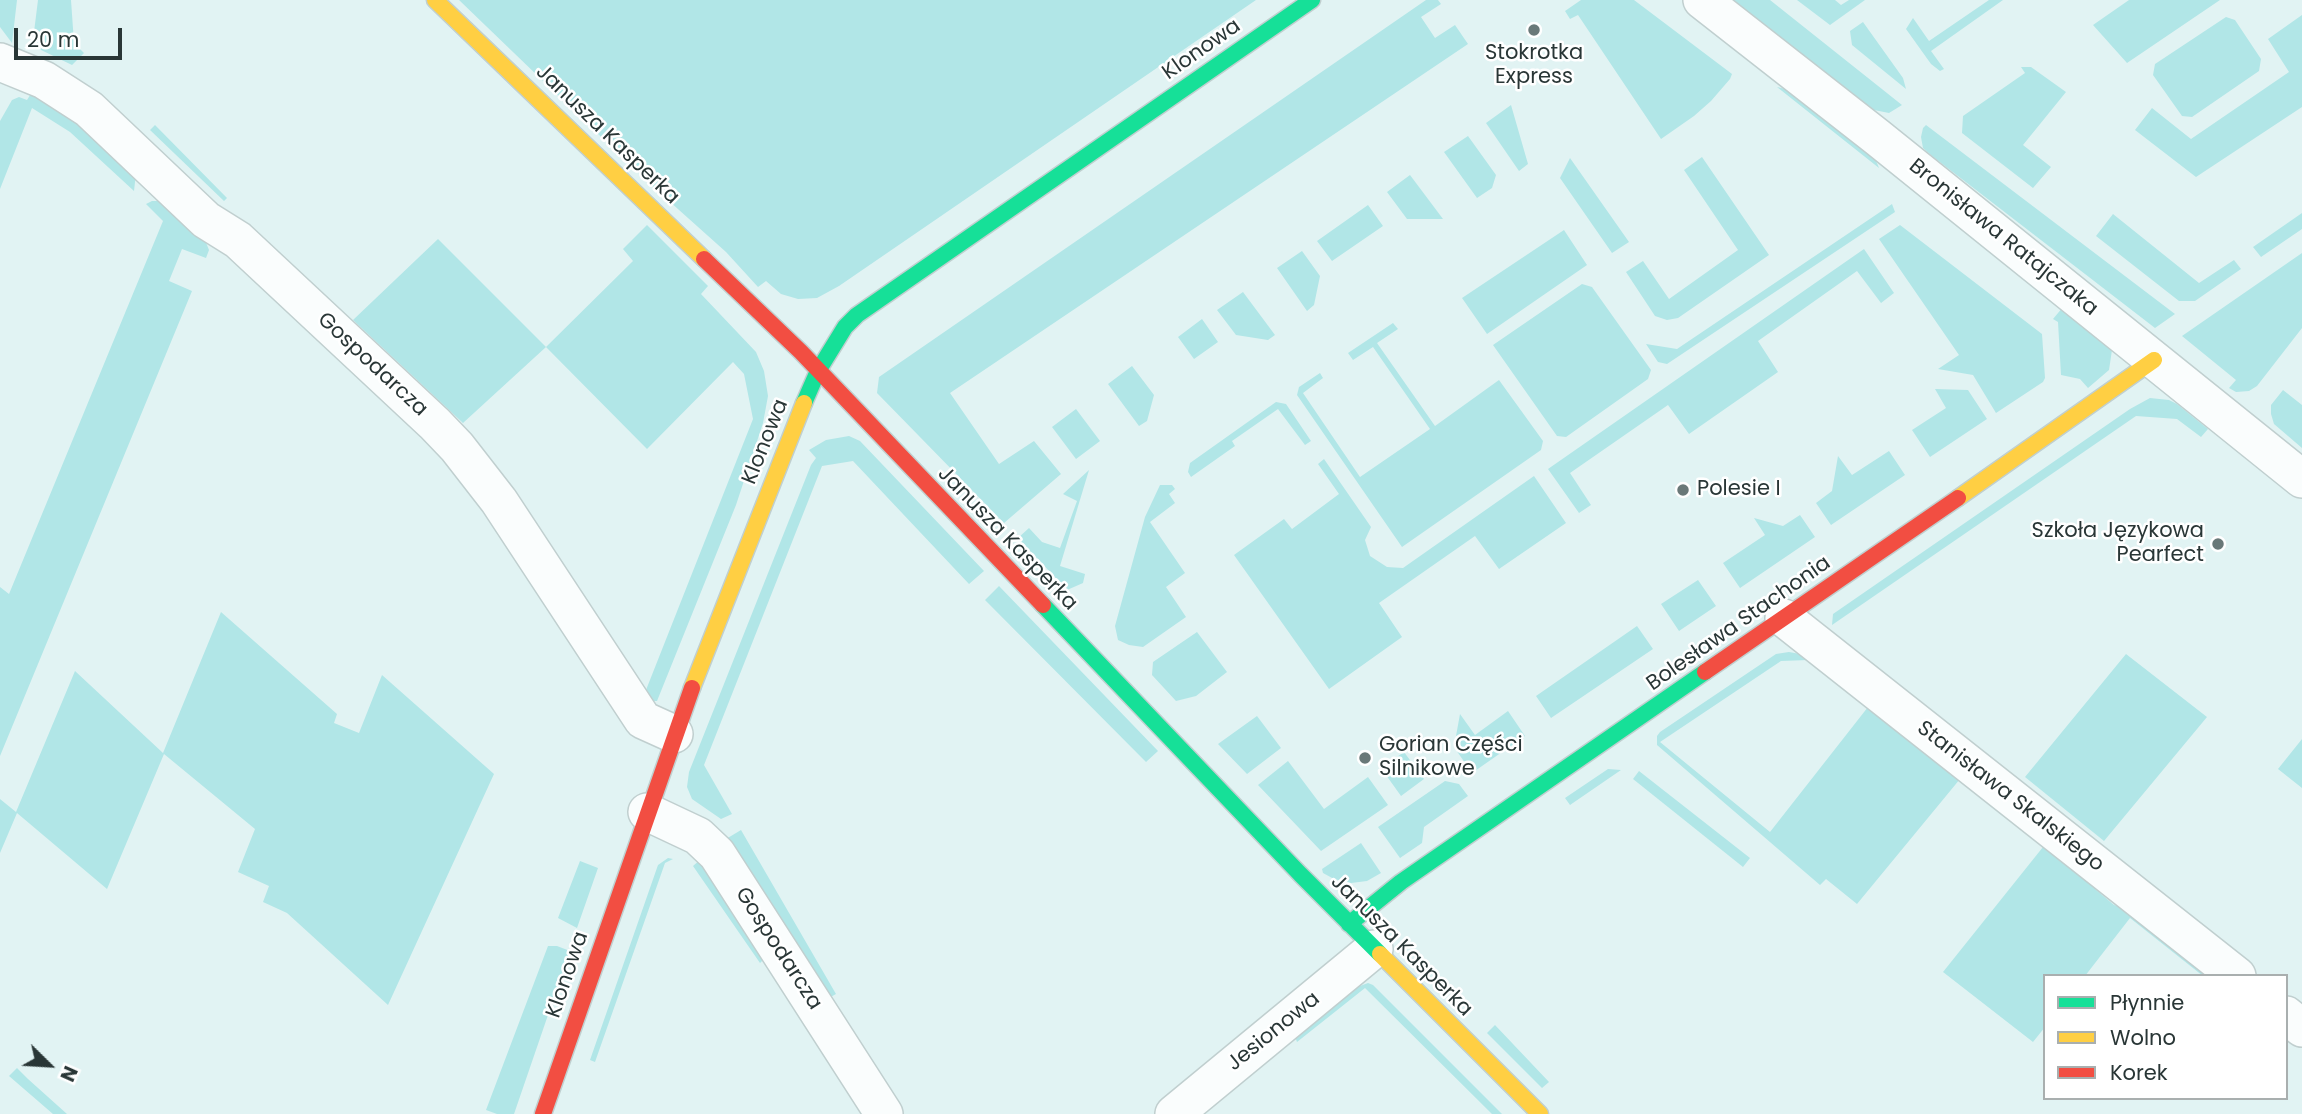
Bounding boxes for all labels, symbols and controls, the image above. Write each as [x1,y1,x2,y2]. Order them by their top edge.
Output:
scale bar [18,14,126,58]
street label: Klonowa [1158,14,1246,86]
marker: Stokrotka Express [1526,22,1542,38]
text: 20 m [27,25,80,54]
place label: Stokrotka Express [1485,41,1583,91]
street label: Janusza Kasperka [530,60,684,210]
street label: Bronisława Ratajczaka [1903,154,2103,322]
street label: Gospodarcza [312,308,432,422]
street label: Klonowa [738,396,794,488]
street label: Janusza Kasperka [932,462,1082,616]
place label: Polesie I [1697,477,1781,503]
marker: Polesie I [1675,482,1691,498]
place label: Szkoła Językowa Pearfect [2032,519,2204,569]
marker: Szkoła Językowa Pearfect [2210,536,2226,552]
street label: Bolesława Stachonia [1642,551,1836,697]
street label: Stanisława Skalskiego [1911,716,2109,878]
place label: Gorian Części Silnikowe [1379,733,1523,783]
marker: Gorian Części Silnikowe [1357,750,1373,766]
street label: Janusza Kasperka [1325,870,1477,1022]
street label: Gospodarcza [729,883,827,1015]
street label: Klonowa [542,929,594,1021]
legend [2043,974,2288,1100]
street label: Jesionowa [1223,987,1325,1077]
text: Płynnie [2110,988,2184,1017]
text: Wolno [2110,1023,2176,1052]
north arrow [14,1030,84,1100]
text: Korek [2110,1058,2168,1087]
text: N [53,1062,84,1086]

